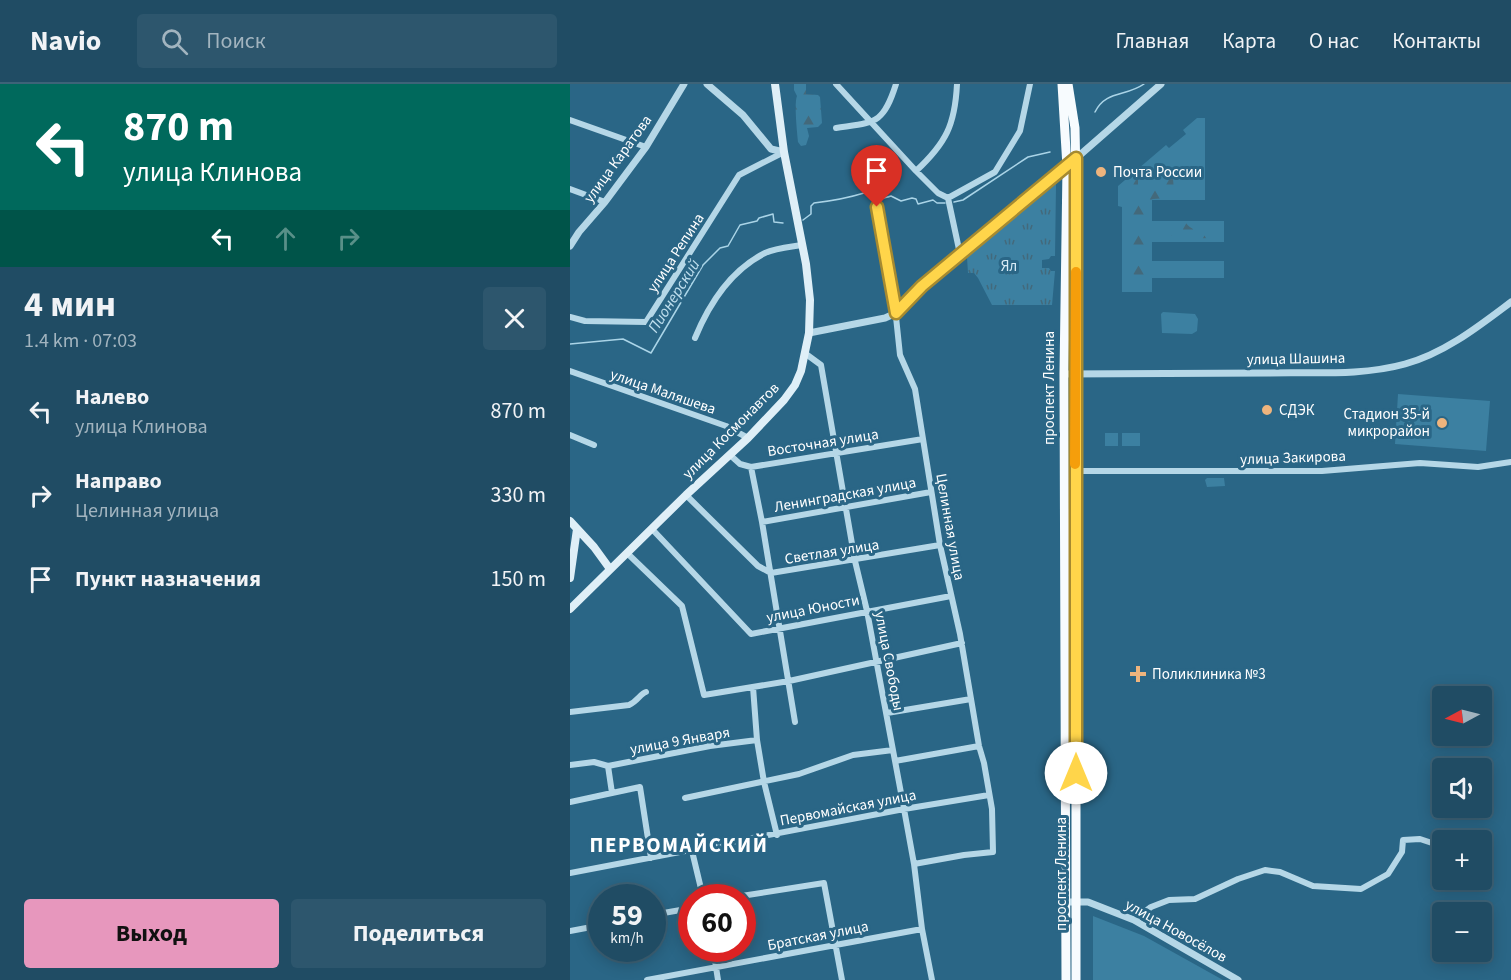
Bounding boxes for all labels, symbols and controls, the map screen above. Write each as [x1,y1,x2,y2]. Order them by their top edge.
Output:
search box [137,14,557,68]
text: Navio [30,21,101,61]
icon: search [158,25,191,58]
text: Поиск [206,25,266,57]
text: Главная [1116,26,1189,56]
text: Карта [1222,26,1276,56]
text: О нас [1309,26,1359,56]
text: Контакты [1392,26,1481,56]
text: 870 m [123,97,234,157]
icon: left [24,108,102,186]
street label: улица Каратова [579,111,657,207]
pin [851,145,902,207]
text: улица Клинова [123,153,302,192]
icon: arrive [860,154,893,187]
place label: Почта России [1113,162,1202,183]
marker: Почта России [1094,165,1108,179]
street label: улица Репина [643,209,709,297]
icon: left [206,222,239,255]
icon: ahead [269,222,302,255]
icon: right [332,222,365,255]
water label: Пионерский [643,255,705,337]
park label: Ял [1001,256,1017,277]
text: 4 мин [24,279,116,330]
button: close [483,287,546,350]
text: 1.4 km · 07:03 [24,327,137,355]
street label: проспект Ленина [1039,331,1060,445]
street label: улица Шашина [1246,348,1346,370]
street label: улица Маляшева [607,364,719,420]
street label: улица Космонавтов [678,378,784,484]
text: Налево [75,381,149,413]
icon: left [24,395,57,428]
text: 870 m [491,395,546,427]
place label: СДЭК [1279,400,1315,421]
marker: СДЭК [1260,403,1274,417]
place label: Стадион 35-й микрорайон [1344,404,1430,442]
text: улица Клинова [75,413,208,441]
marker: Стадион 35-й микрорайон [1435,416,1449,430]
street label: Восточная улица [766,424,880,462]
street label: улица Закирова [1240,446,1346,470]
text: Направо [75,465,162,497]
street label: Ленинградская улица [772,472,918,518]
street label: Целинная улица [930,472,970,582]
icon: right [24,479,57,512]
text: 330 m [491,479,546,511]
text: Целинная улица [75,497,219,525]
street label: Светлая улица [783,534,881,570]
icon: arrive [24,563,57,596]
text: Пункт назначения [75,563,261,595]
text: 150 m [491,563,546,595]
street label: улица Юности [765,590,861,628]
street label: улица Свободы [869,609,909,713]
place label: Поликлиника №3 [1152,664,1266,685]
marker: Поликлиника №3 [1129,665,1147,683]
north arrow [1432,686,1492,746]
map controls [1432,686,1492,962]
street label: улица 9 Января [628,722,732,760]
position arrow [1044,741,1108,805]
button: sound [1432,758,1492,818]
street label: Первомайская улица [778,784,918,832]
street label: проспект Ленина [1051,817,1072,931]
district label: ПЕРВОМАЙСКИЙ [590,830,768,860]
button: + [1432,830,1492,890]
speed limit sign: 60 [678,884,756,962]
text: 59 [611,894,643,937]
street label: улица Новосёлов [1121,894,1231,968]
button: Выход [24,899,279,968]
button: Поделиться [291,899,546,968]
button: − [1432,902,1492,962]
street label: Братская улица [766,916,870,956]
text: km/h [610,928,644,949]

